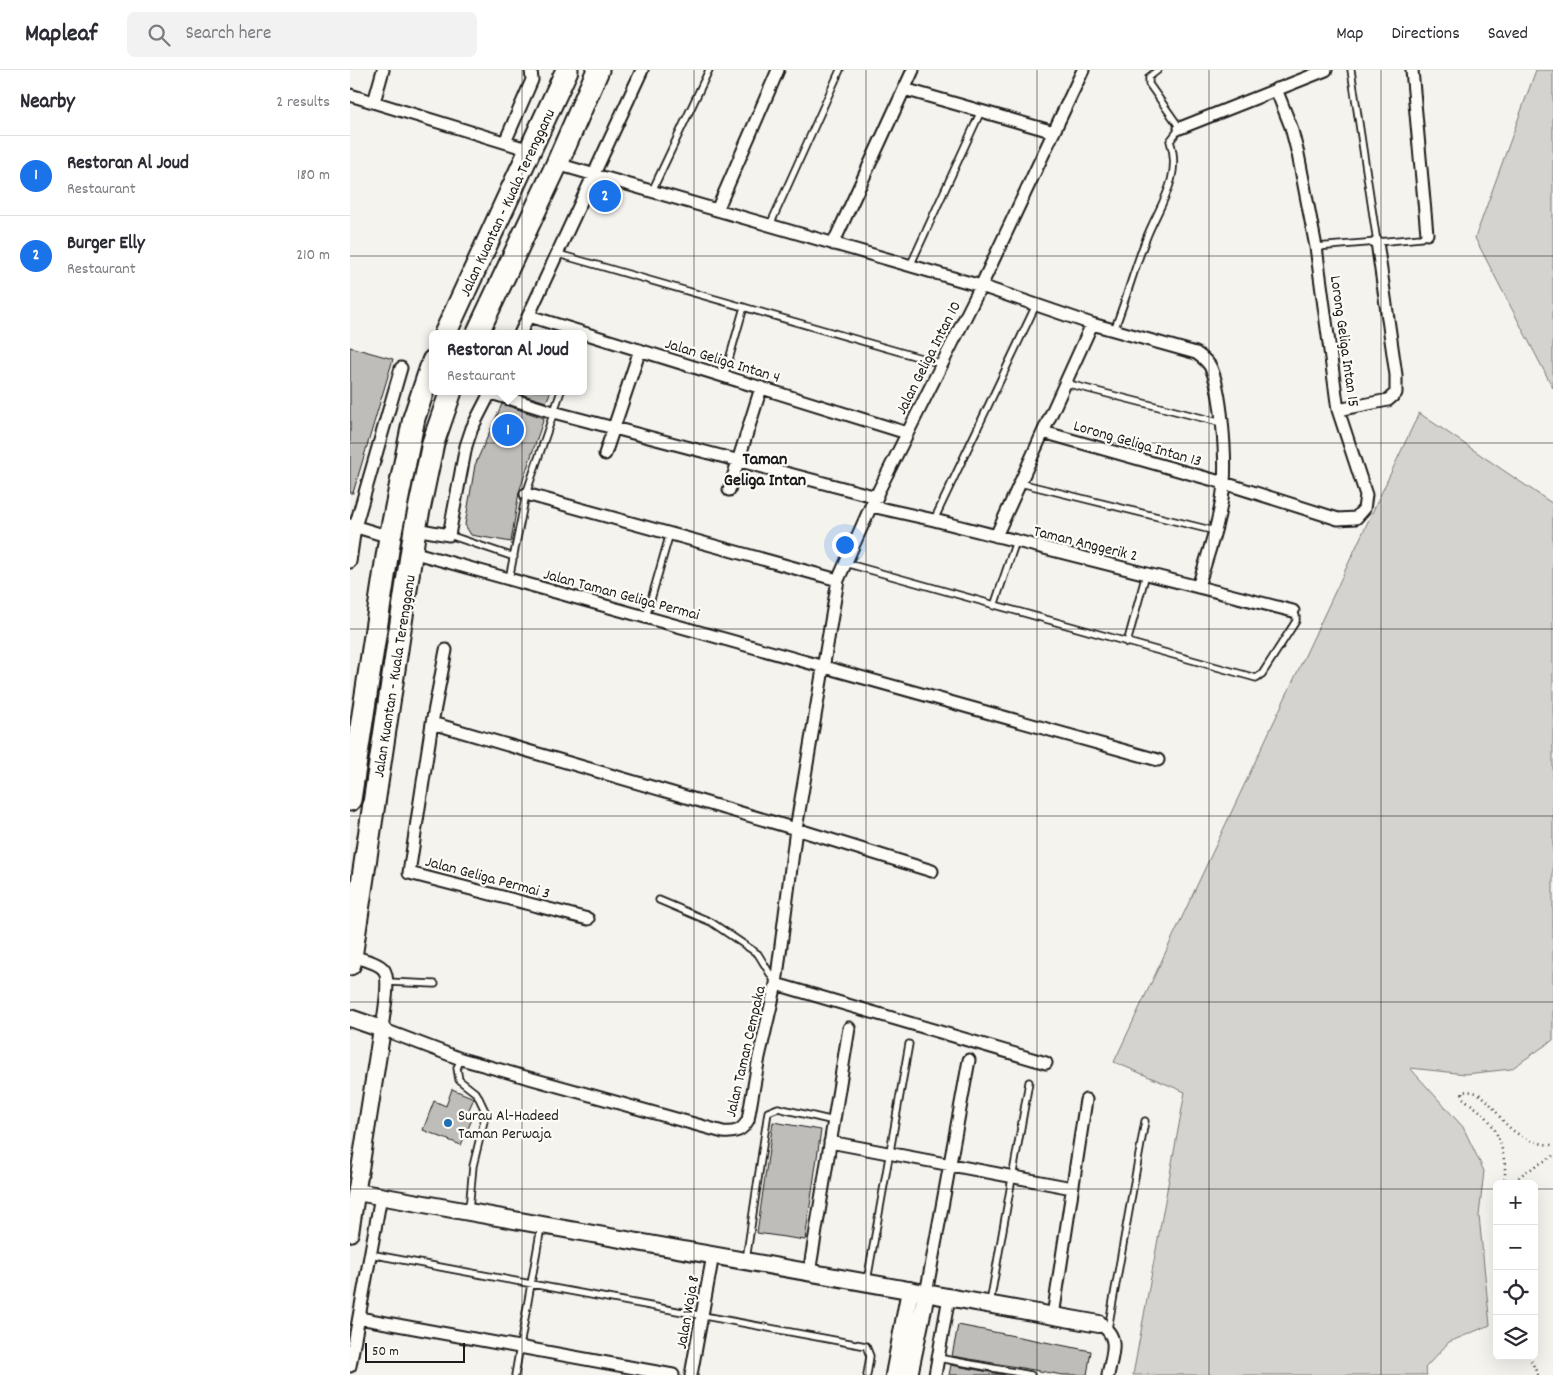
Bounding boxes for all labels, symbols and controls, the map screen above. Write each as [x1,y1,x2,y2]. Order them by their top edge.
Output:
search box [127,12,477,57]
text: Mapleaf [25,18,97,52]
icon: search [145,21,173,49]
text: Search here [185,21,271,48]
text: Map [1336,22,1363,47]
text: Directions [1391,22,1460,47]
text: Saved [1488,22,1528,47]
text: Nearby [20,88,75,118]
text: 2 results [276,91,330,114]
street label: Jalan Kuantan - Kuala Terengganu [455,105,562,301]
text: Restoran Al Joud [67,151,189,178]
text: 1 [34,164,38,187]
text: 180 m [297,164,330,187]
pin: 2 [589,177,621,215]
text: Restaurant [67,178,136,201]
text: Burger Elly [67,231,145,258]
text: 2 [33,244,40,267]
text: 210 m [296,244,330,267]
text: Restaurant [67,258,136,281]
street label: Lorong Geliga Intan 15 [1323,274,1364,409]
street label: Jalan Geliga Intan 10 [891,297,968,419]
popup [429,330,587,395]
street label: Jalan Geliga Intan 4 [662,333,783,390]
text: Restoran Al Joud [447,338,569,365]
text: Restaurant [447,365,516,388]
pin: 1 [492,411,524,449]
street label: Lorong Geliga Intan 13 [1071,415,1204,474]
district label: Taman Geliga Intan [724,448,806,494]
street label: Taman Anggerik 2 [1031,520,1140,568]
your location [832,532,858,558]
street label: Jalan Taman Geliga Permai [541,563,702,627]
street label: Jalan Kuantan - Kuala Terengganu [368,573,423,779]
street label: Jalan Geliga Permai 3 [422,851,552,906]
street label: Jalan Taman Cempaka [720,983,773,1119]
place label: Surau Al-Hadeed Taman Perwaja [458,1105,559,1146]
marker: Surau Al-Hadeed Taman Perwaja [442,1117,454,1129]
map controls [1493,1180,1538,1360]
button: + [1493,1180,1538,1225]
button: − [1493,1225,1538,1270]
button: locate [1493,1270,1538,1315]
street label: Jalan Waja 8 [671,1274,706,1351]
button: layers [1493,1315,1538,1360]
scale bar [365,1340,465,1363]
text: 50 m [372,1342,399,1362]

